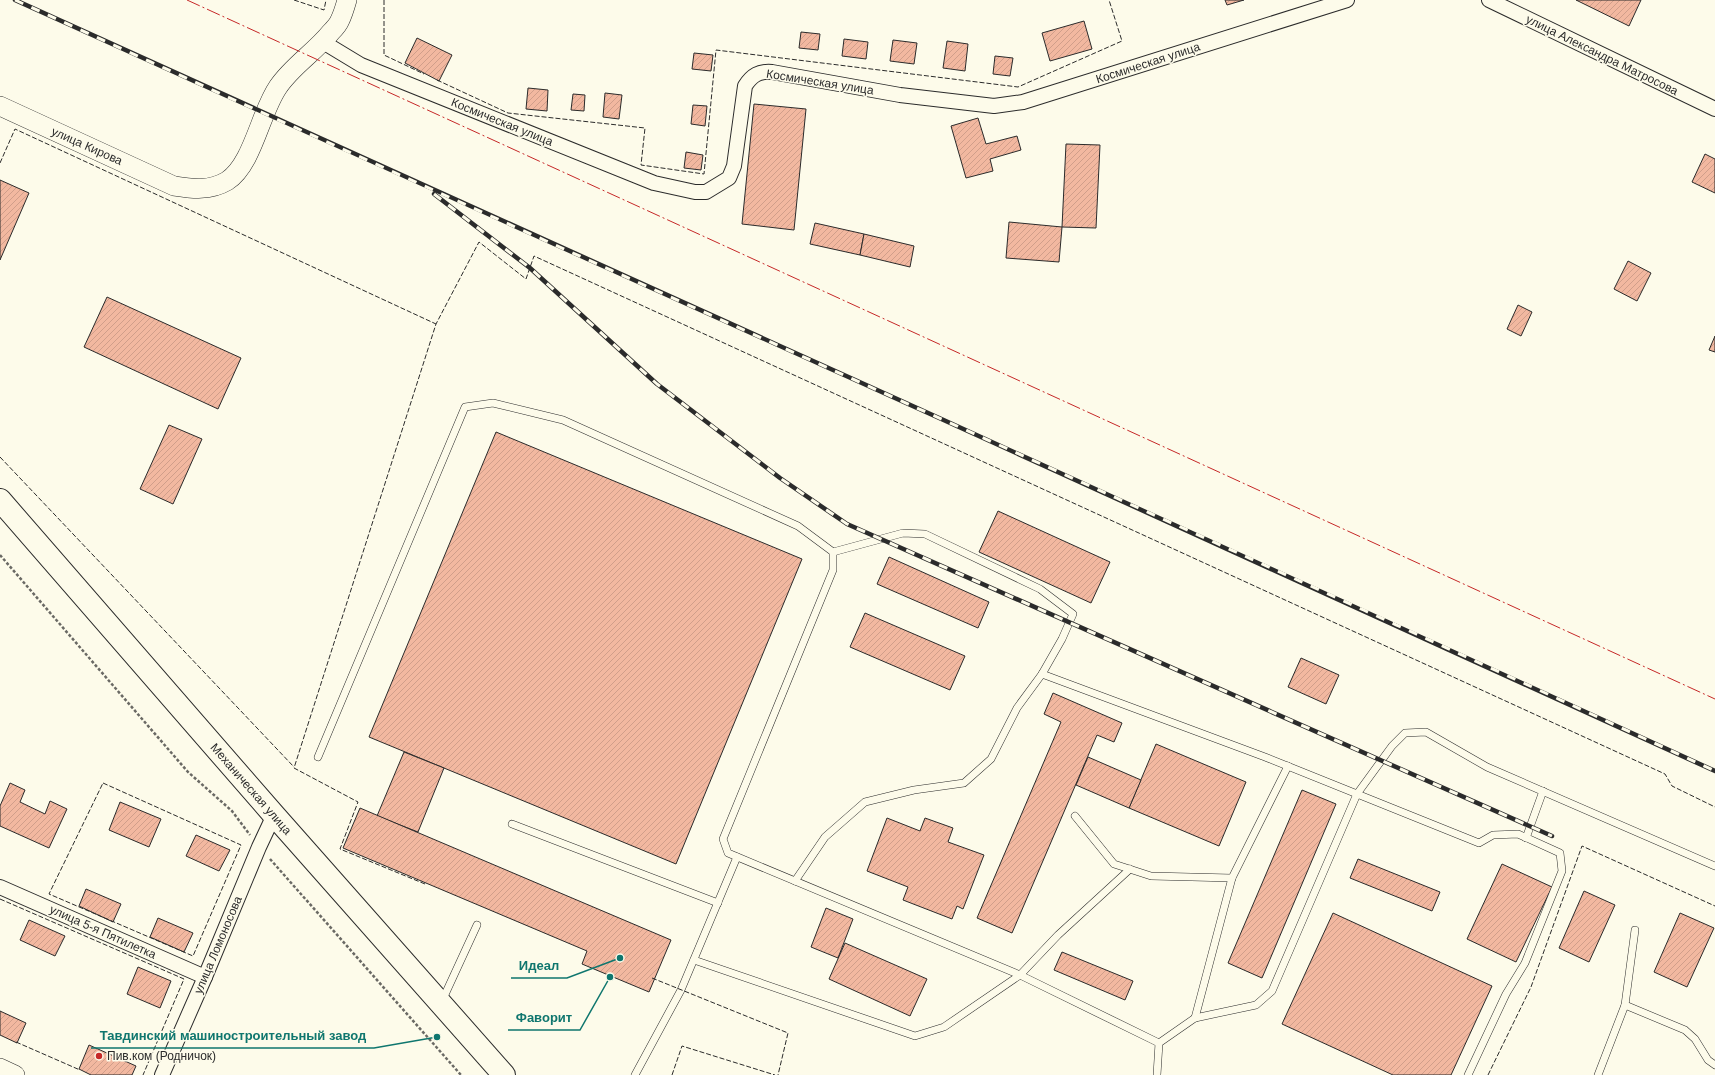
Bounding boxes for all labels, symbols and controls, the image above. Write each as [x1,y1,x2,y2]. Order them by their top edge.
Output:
street label: улица Александра Матросова [1524,12,1681,98]
street label: Космическая улица [1094,39,1202,86]
street label: Космическая улица [765,67,875,97]
street label: Космическая улица [449,95,555,149]
street label: улица Кирова [49,124,125,168]
street label: Механическая улица [208,741,295,838]
street label: улица Ломоносова [191,894,245,996]
street label: улица 5-я Пятилетка [48,902,159,962]
callout: Идеал [511,953,567,978]
text: Идеал [519,958,559,973]
callout: Фаворит [508,1005,580,1030]
text: Фаворит [516,1010,572,1025]
callout: Тавдинский машиностроительный завод [91,1023,374,1048]
text: Тавдинский машиностроительный завод [100,1028,367,1043]
place label: Пив.ком (Родничок) [107,1049,216,1063]
marker: Пив.ком (Родничок) [94,1051,104,1061]

